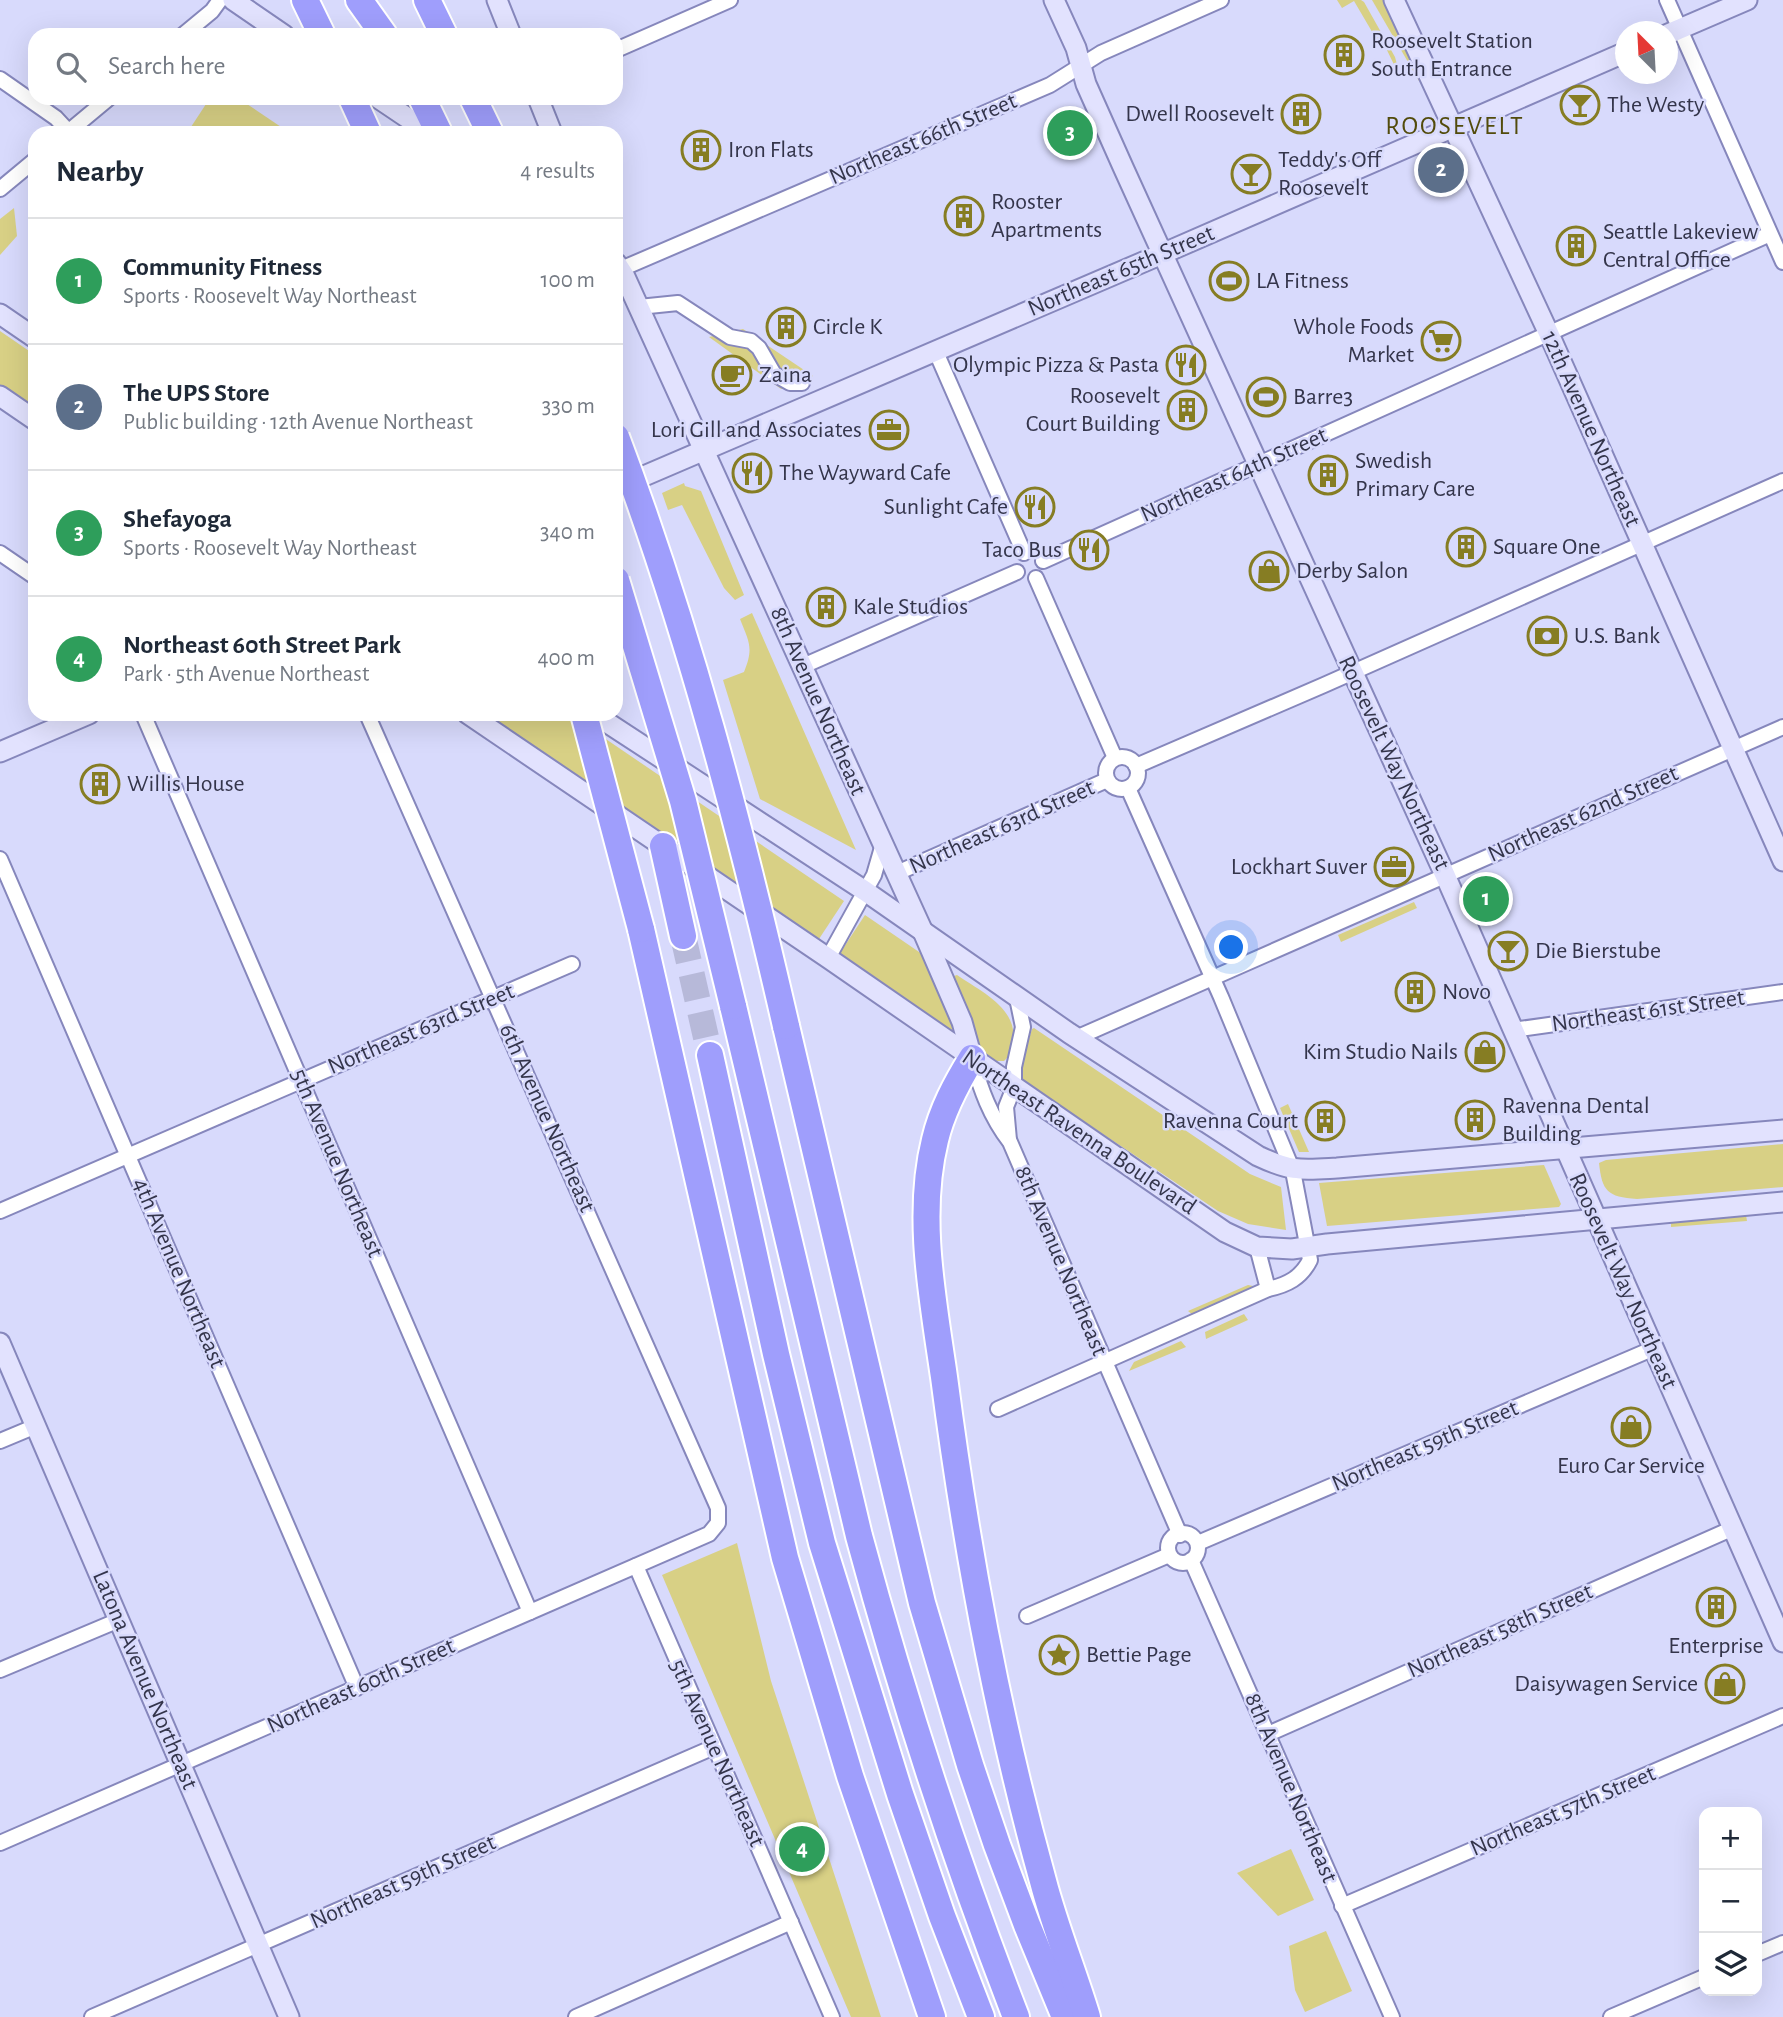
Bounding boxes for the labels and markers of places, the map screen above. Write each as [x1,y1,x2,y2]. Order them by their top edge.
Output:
place label: Roosevelt Station South Entrance [1371,29,1533,81]
building icon: Roosevelt Station South Entrance [1323,34,1365,76]
bar icon: The Westy [1559,84,1601,126]
building icon: Dwell Roosevelt [1280,93,1322,135]
place label: The Westy [1607,93,1704,117]
place label: Dwell Roosevelt [1125,102,1274,126]
pin: 3 [1047,107,1093,159]
building icon: Iron Flats [680,129,722,171]
place label: Iron Flats [728,138,814,162]
pin: 2 [1418,144,1464,196]
place label: Teddy's Off Roosevelt [1278,148,1383,200]
bar icon: Teddy's Off Roosevelt [1230,153,1272,195]
place label: Rooster Apartments [991,190,1102,242]
building icon: Rooster Apartments [943,195,985,237]
place label: Seattle Lakeview Central Office [1603,220,1758,272]
building icon: Seattle Lakeview Central Office [1555,225,1597,267]
sports icon: LA Fitness [1208,260,1250,302]
place label: LA Fitness [1256,269,1349,293]
building icon: Circle K [765,306,807,348]
place label: Circle K [813,315,883,339]
place label: Whole Foods Market [1293,315,1414,367]
supermarket icon: Whole Foods Market [1420,320,1462,362]
restaurant icon: Olympic Pizza & Pasta [1165,344,1207,386]
place label: Olympic Pizza & Pasta [953,353,1159,377]
cafe icon: Zaina [711,354,753,396]
place label: Zaina [759,363,812,387]
sports icon: Barre3 [1245,376,1287,418]
place label: Roosevelt Court Building [1026,384,1160,436]
place label: Barre3 [1293,385,1353,409]
building icon: Roosevelt Court Building [1166,389,1208,431]
office icon: Lori Gill and Associates [868,409,910,451]
place label: Lori Gill and Associates [651,418,862,442]
place label: Swedish Primary Care [1355,449,1475,501]
restaurant icon: The Wayward Cafe [731,452,773,494]
building icon: Swedish Primary Care [1307,454,1349,496]
place label: The Wayward Cafe [779,461,951,485]
restaurant icon: Sunlight Cafe [1014,486,1056,528]
place label: Sunlight Cafe [884,495,1008,519]
building icon: Square One [1445,526,1487,568]
restaurant icon: Taco Bus [1068,529,1110,571]
place label: Square One [1493,535,1601,559]
place label: Taco Bus [982,538,1062,562]
shop icon: Derby Salon [1248,550,1290,592]
place label: Derby Salon [1296,559,1408,583]
building icon: Kale Studios [805,586,847,628]
place label: Kale Studios [853,595,968,619]
bank icon: U.S. Bank [1526,615,1568,657]
place label: U.S. Bank [1574,624,1660,648]
building icon: Willis House [79,763,121,805]
place label: Willis House [127,772,245,796]
office icon: Lockhart Suver [1373,846,1415,888]
place label: Lockhart Suver [1231,855,1367,879]
pin: 1 [1463,873,1509,925]
bar icon: Die Bierstube [1487,930,1529,972]
place label: Die Bierstube [1535,939,1661,963]
building icon: Novo [1394,971,1436,1013]
place label: Novo [1442,980,1491,1004]
shop icon: Kim Studio Nails [1464,1031,1506,1073]
place label: Kim Studio Nails [1303,1040,1458,1064]
place label: Ravenna Dental Building [1502,1094,1650,1146]
building icon: Ravenna Dental Building [1454,1099,1496,1141]
building icon: Ravenna Court [1304,1100,1346,1142]
place label: Ravenna Court [1163,1109,1298,1133]
shop icon: Euro Car Service [1610,1406,1652,1448]
place label: Euro Car Service [1557,1454,1705,1478]
building icon: Enterprise [1695,1586,1737,1628]
place icon: Bettie Page [1038,1634,1080,1676]
place label: Enterprise [1668,1634,1764,1658]
place label: Bettie Page [1086,1643,1192,1667]
shop icon: Daisywagen Service [1704,1663,1746,1705]
place label: Daisywagen Service [1514,1672,1698,1696]
pin: 4 [779,1823,825,1875]

